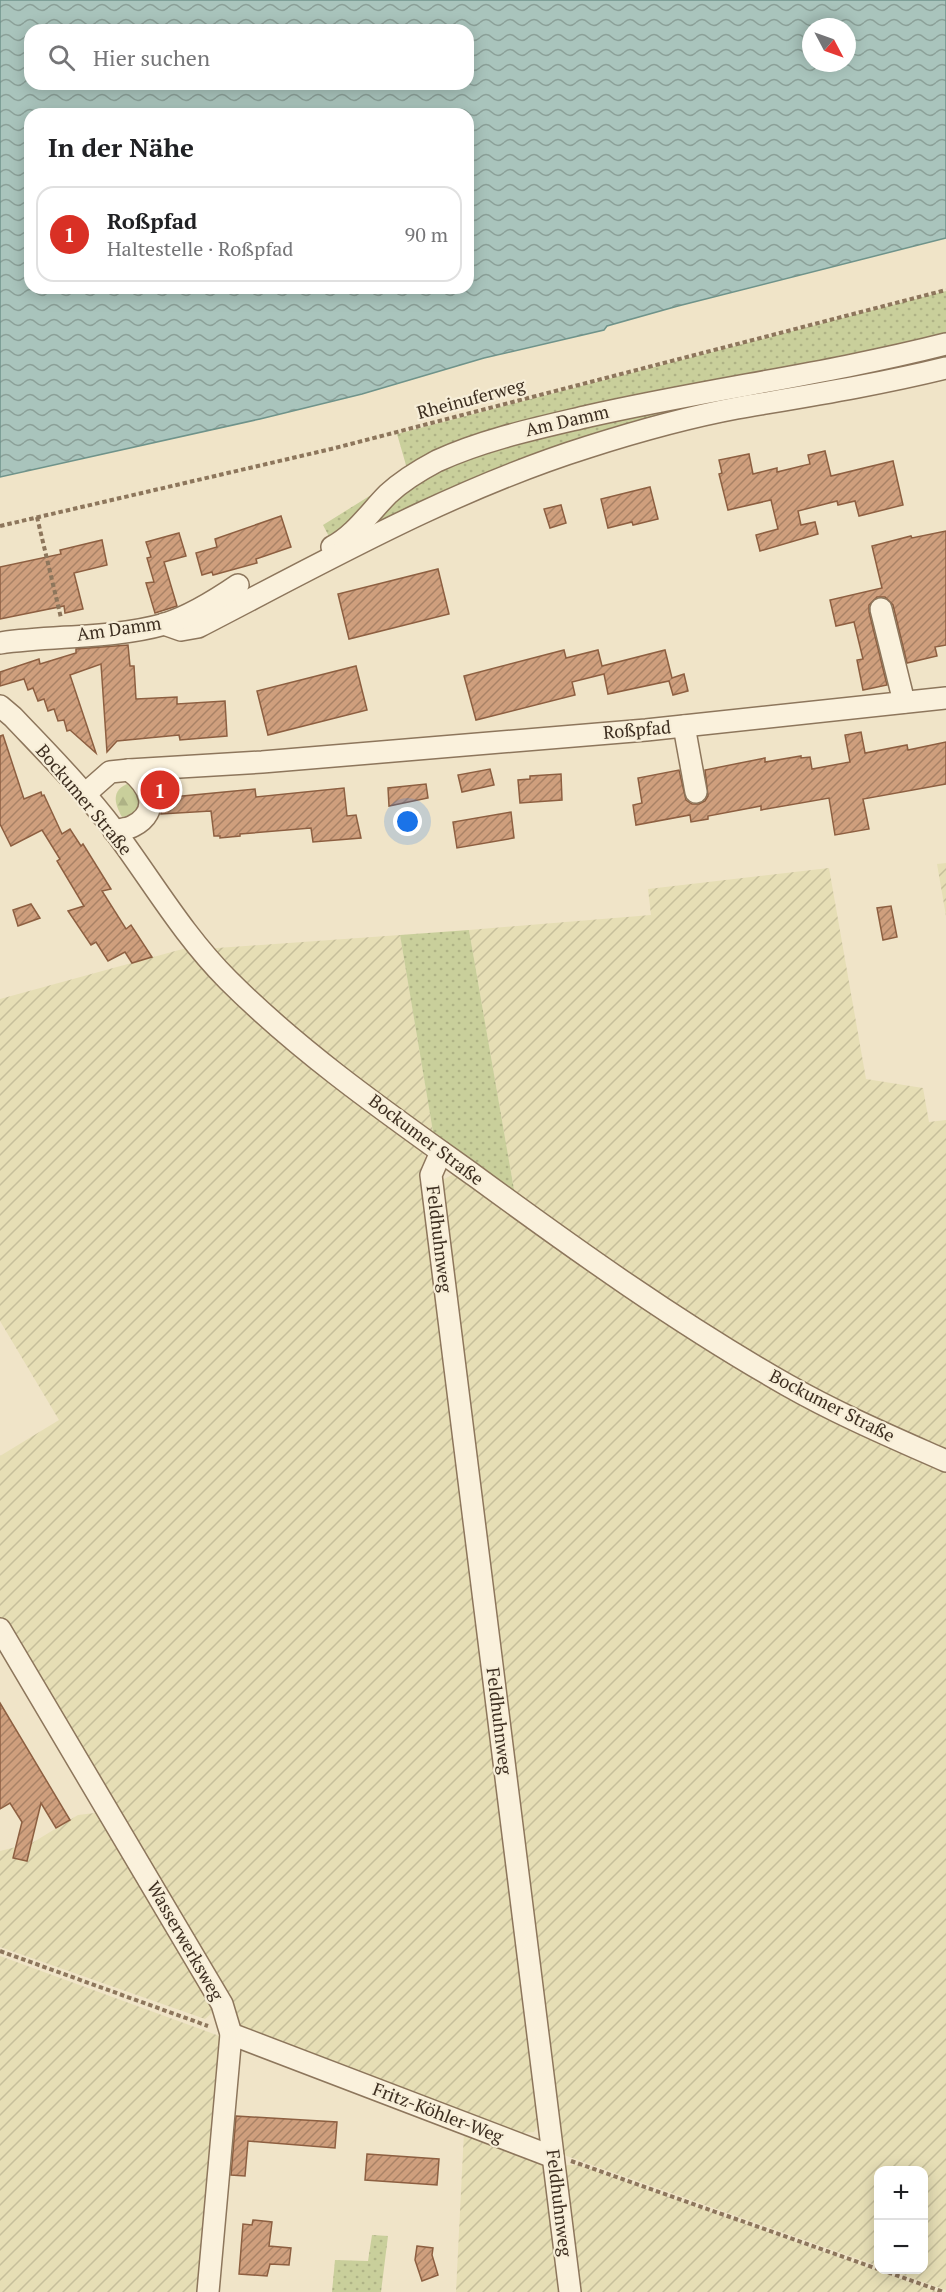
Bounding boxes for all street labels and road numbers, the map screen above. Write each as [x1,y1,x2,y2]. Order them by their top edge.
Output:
street label: Rheinuferweg [414,372,528,424]
street label: Am Damm [523,399,611,441]
street label: Am Damm [75,610,163,646]
street label: Roßpfad [602,714,672,744]
street label: Bockumer Straße [31,739,138,860]
street label: Bockumer Straße [364,1088,489,1190]
street label: Feldhuhnweg [422,1184,459,1294]
street label: Bockumer Straße [766,1363,899,1447]
street label: Feldhuhnweg [482,1666,519,1776]
street label: Wasserwerksweg [142,1877,230,2005]
street label: Fritz-Köhler-Weg [370,2076,507,2148]
street label: Feldhuhnweg [542,2148,579,2258]

